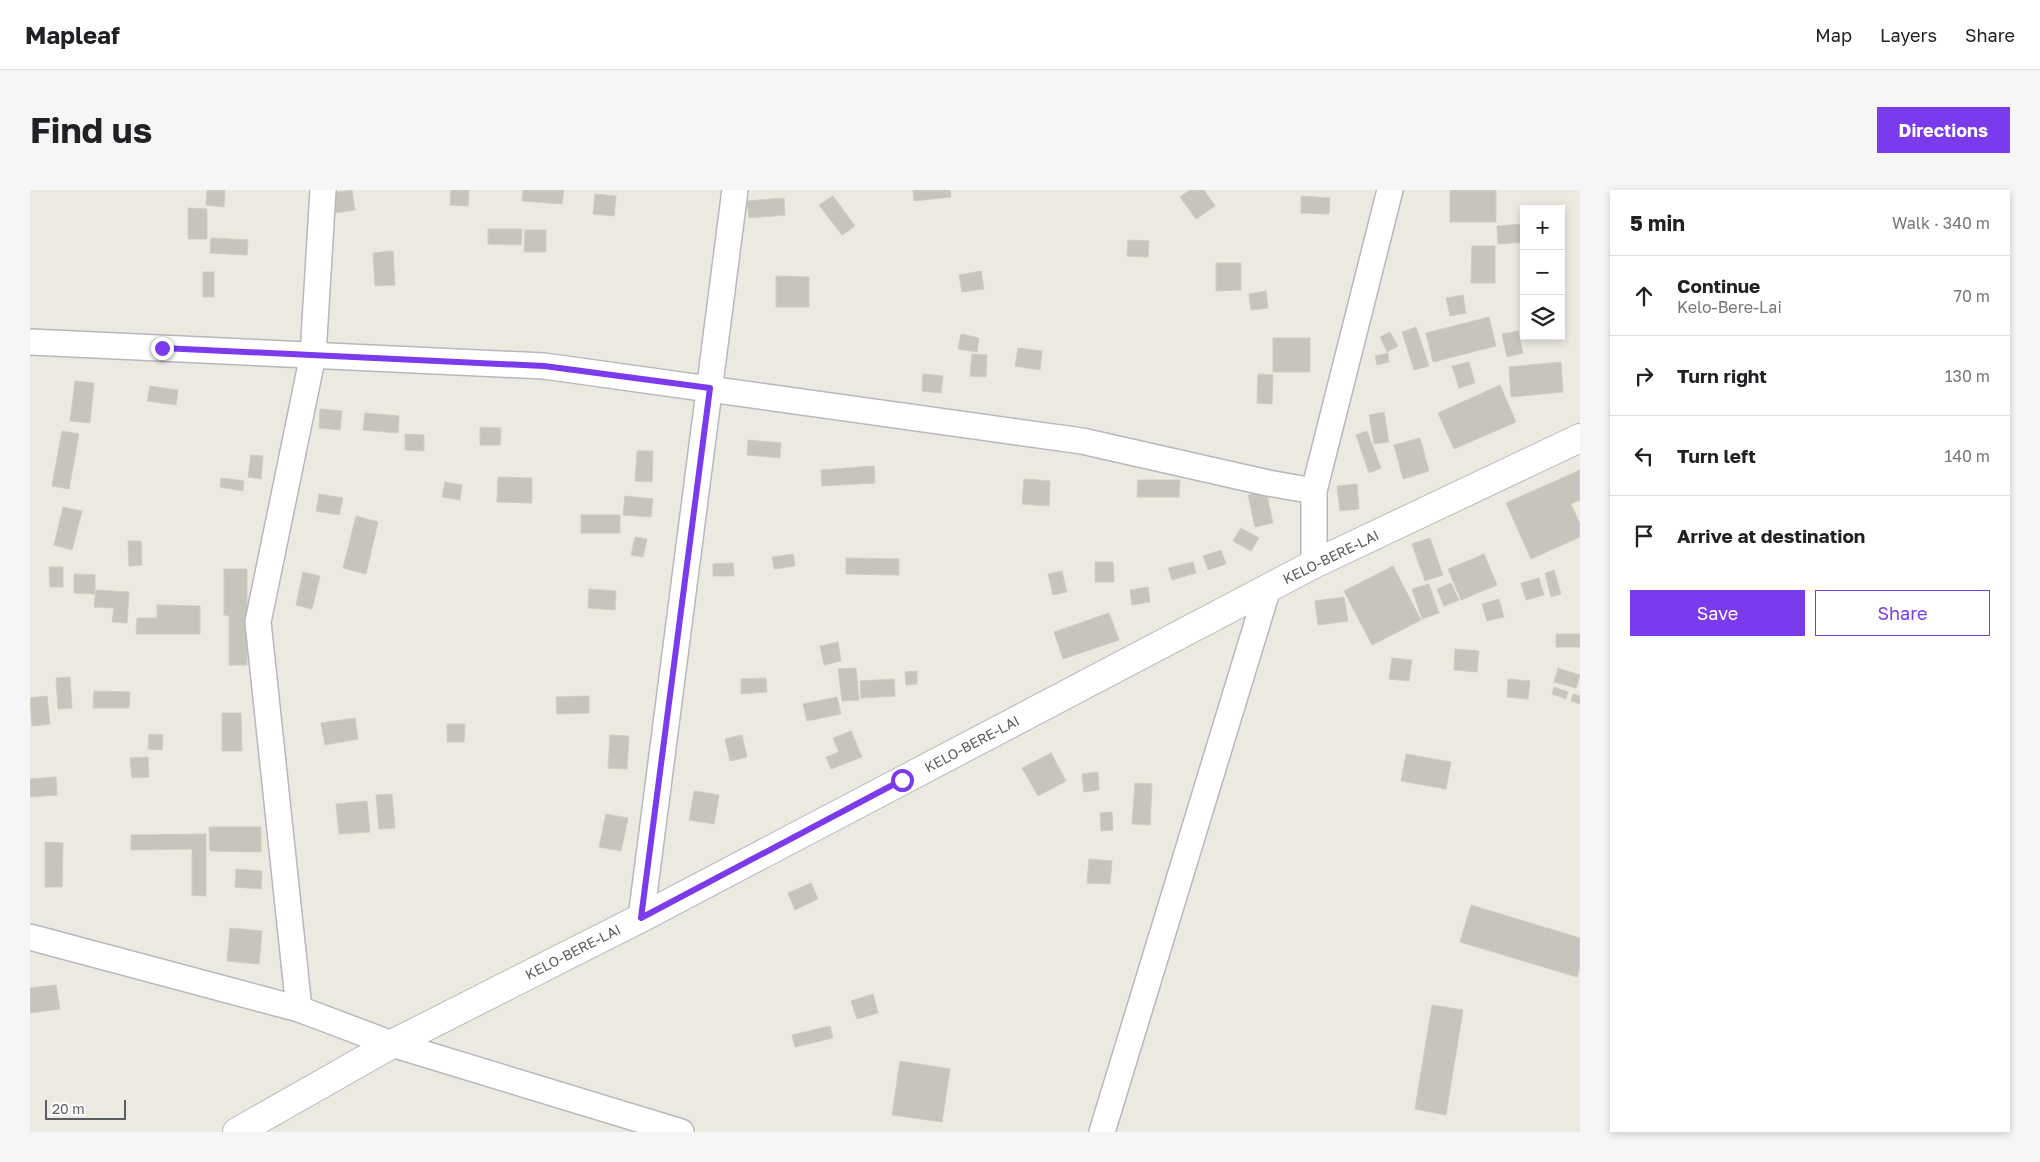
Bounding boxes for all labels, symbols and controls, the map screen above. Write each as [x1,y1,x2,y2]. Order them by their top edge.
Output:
text: Mapleaf [25,20,120,49]
text: Map [1815,24,1852,46]
text: Layers [1880,24,1937,46]
text: Share [1965,24,2015,46]
button: Directions [1877,107,2010,153]
text: Find us [30,109,152,151]
map controls [1520,205,1565,340]
button: + [1520,205,1565,250]
text: 5 min [1630,210,1685,236]
text: Walk · 340 m [1892,213,1990,233]
button: − [1520,250,1565,295]
text: Continue [1677,274,1760,297]
icon: ahead [1630,282,1658,310]
text: 70 m [1953,286,1990,306]
button: layers [1520,295,1565,340]
text: Kelo-Bere-Lai [1677,297,1782,317]
route end [151,337,174,360]
icon: right [1630,362,1658,390]
text: Turn right [1677,364,1767,387]
text: 130 m [1945,366,1990,386]
icon: left [1630,442,1658,470]
text: Turn left [1677,444,1756,467]
text: 140 m [1944,446,1990,466]
icon: arrive [1630,522,1658,550]
text: Arrive at destination [1677,524,1865,547]
street label: KELO-BERE-LAI [1280,526,1382,587]
button: Save [1630,590,1805,636]
button: Share [1815,590,1990,636]
street label: KELO-BERE-LAI [922,711,1022,776]
route start [891,769,914,792]
street label: KELO-BERE-LAI [522,920,623,983]
scale bar [45,1097,126,1120]
text: 20 m [52,1100,85,1117]

